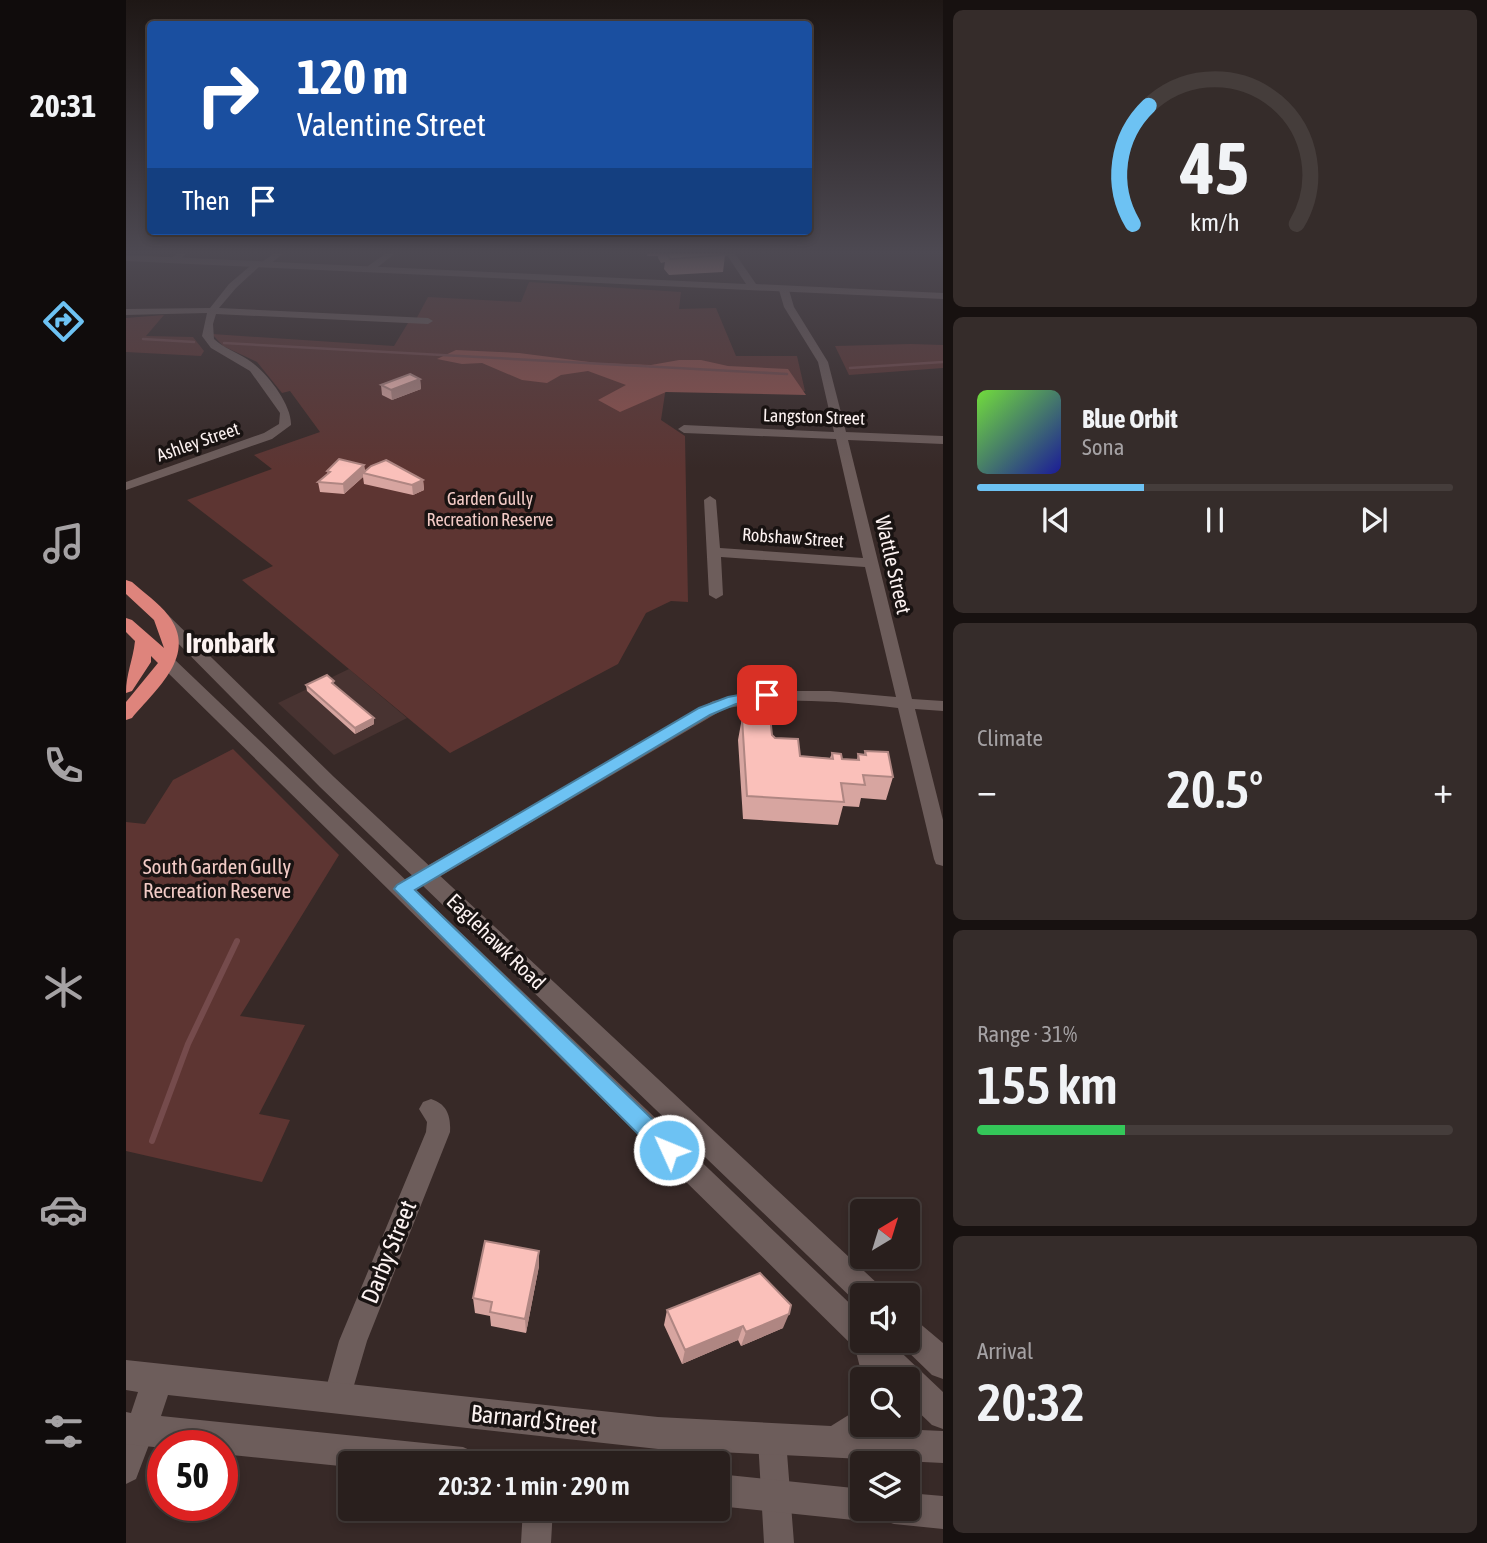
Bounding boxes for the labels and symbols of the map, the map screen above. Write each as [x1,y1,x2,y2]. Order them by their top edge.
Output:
street label: Langston Street [763,404,866,429]
street label: Ashley Street [154,418,242,465]
park label: Garden Gully Recreation Reserve [427,488,554,530]
street label: Wattle Street [871,513,917,616]
street label: Robshaw Street [741,523,845,552]
district label: Ironbark [185,627,275,659]
pin [737,665,797,725]
park label: South Garden Gully Recreation Reserve [143,854,292,902]
street label: Eaglehawk Road [443,888,551,994]
position arrow [632,1113,706,1187]
street label: Darby Street [356,1196,421,1307]
north arrow [850,1199,920,1269]
street label: Barnard Street [470,1399,599,1440]
speed limit sign: 50 [147,1430,238,1521]

